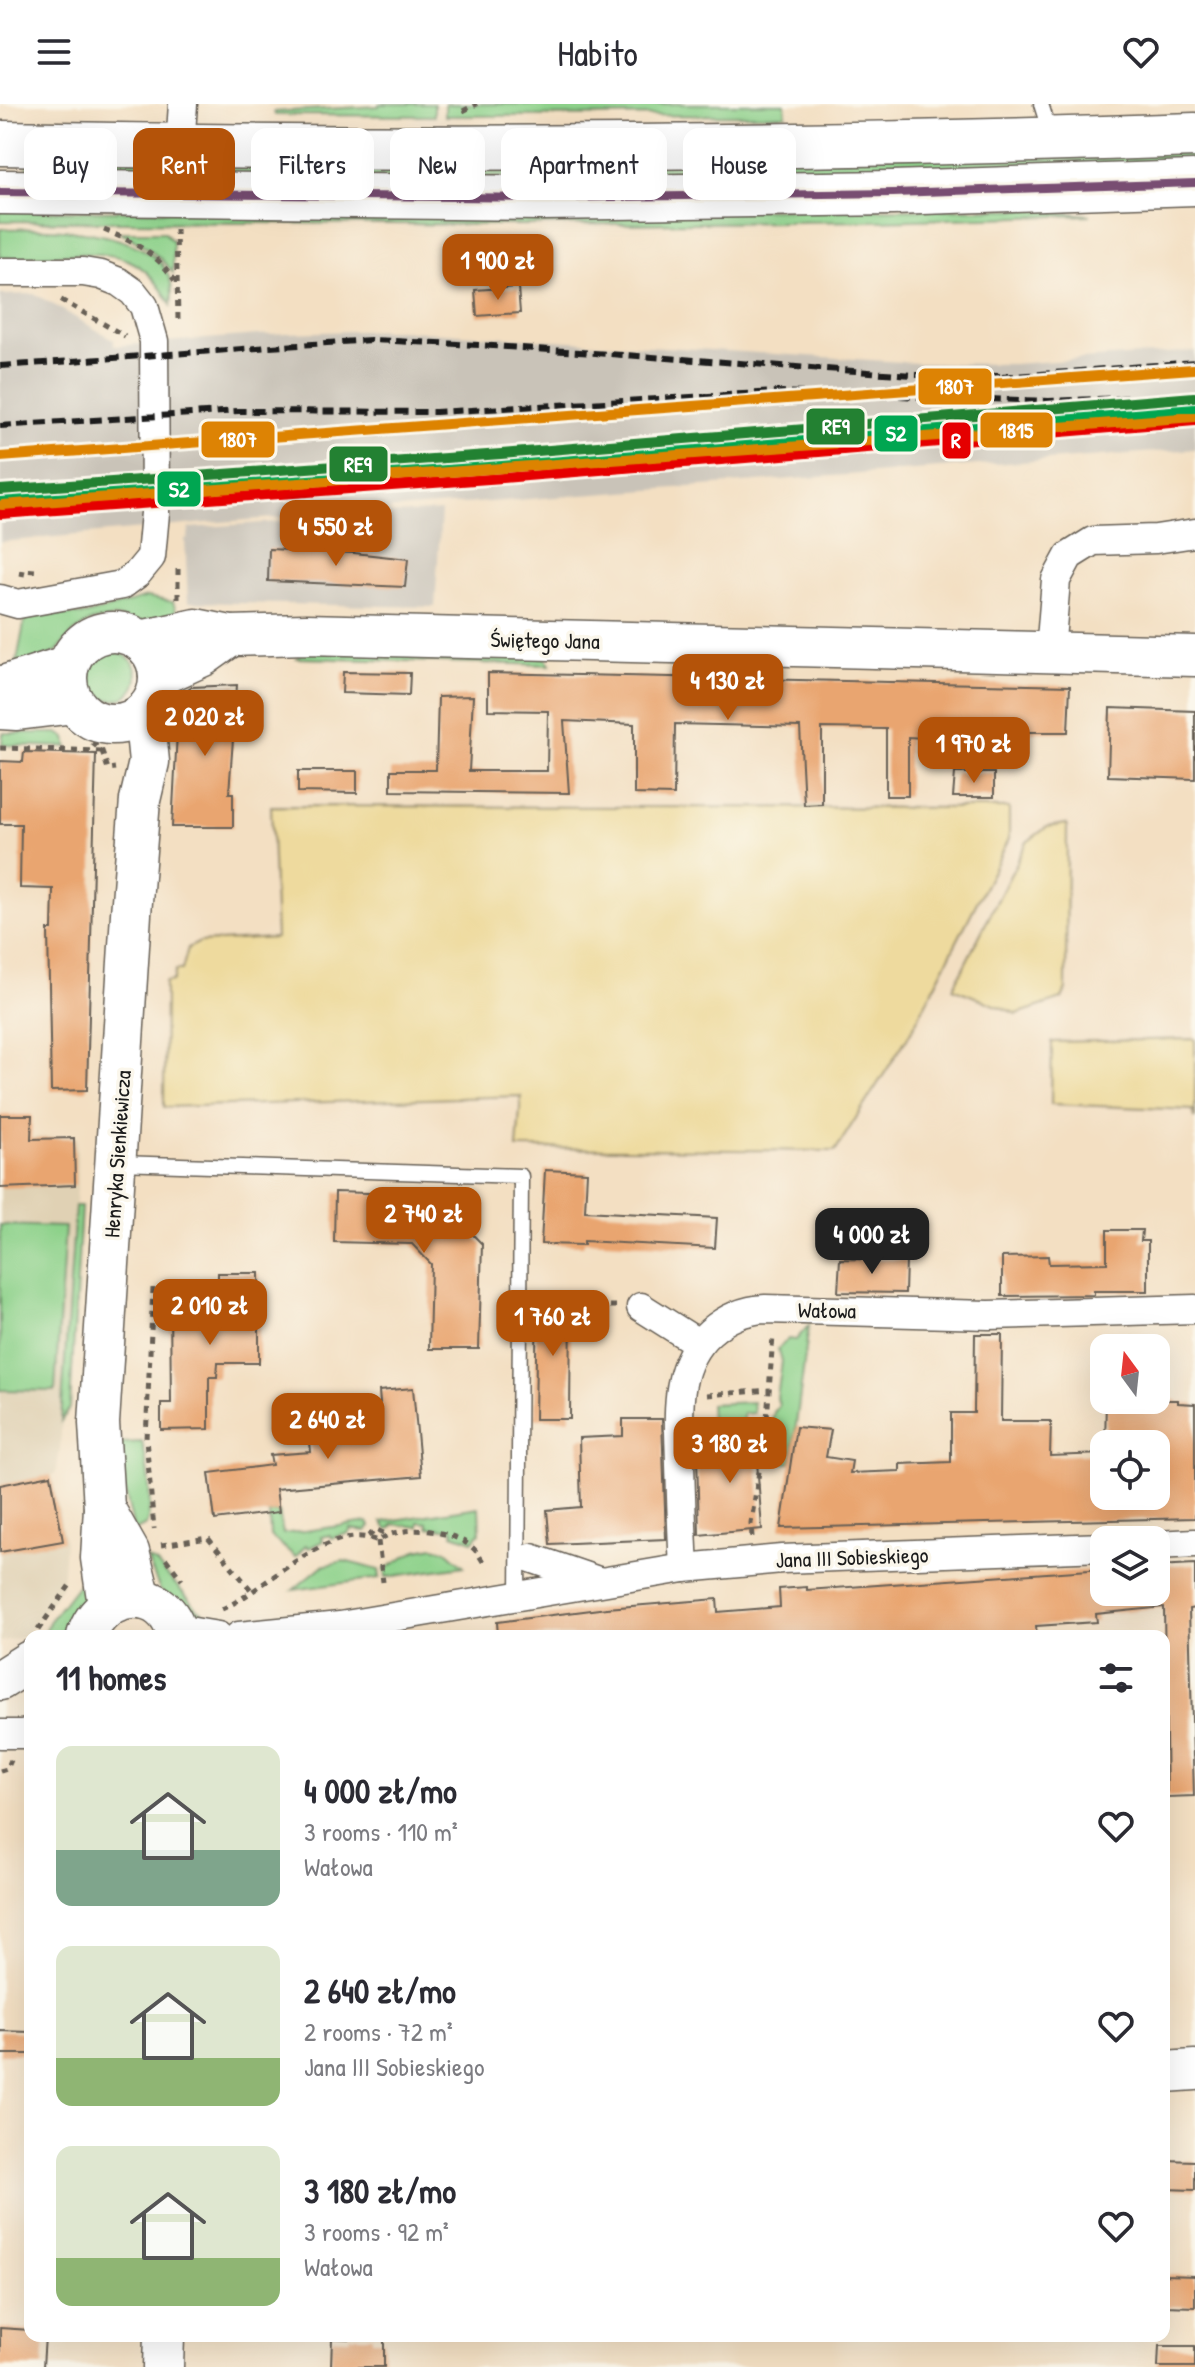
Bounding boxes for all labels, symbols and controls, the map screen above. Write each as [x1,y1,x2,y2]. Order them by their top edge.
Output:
text: Habito [557,28,638,77]
icon: menu [32,30,76,74]
icon: heart [1119,30,1163,74]
chip: Buy [24,128,117,200]
chip: Rent [133,128,235,200]
chip: Filters [251,128,374,200]
chip: New [390,128,485,200]
chip: Apartment [501,128,667,200]
chip: House [683,128,796,200]
pin: 1 900 zł [415,234,581,302]
text: 1 900 zł [460,242,536,277]
line badge: 1807 [917,367,993,406]
text: 1807 [936,371,974,401]
line badge: RE9 [805,407,866,446]
text: RE9 [822,411,850,441]
line badge: 1815 [979,411,1054,449]
line badge: S2 [873,414,919,453]
text: 1815 [999,415,1034,445]
text: S2 [886,418,907,448]
line badge: 1807 [200,420,276,459]
line badge: R [941,421,972,460]
text: 1807 [219,424,257,454]
text: R [951,425,961,455]
line badge: RE9 [328,445,389,483]
text: RE9 [344,449,372,479]
line badge: S2 [156,470,202,508]
text: S2 [169,474,190,504]
pin: 4 550 zł [253,500,419,568]
text: 4 550 zł [298,508,374,543]
street label: Świętego Jana [490,624,600,656]
pin: 4 130 zł [645,654,811,722]
text: 4 130 zł [690,662,766,697]
pin: 2 020 zł [122,690,288,758]
text: 2 020 zł [165,698,245,733]
pin: 1 970 zł [891,717,1057,785]
text: 1 970 zł [936,725,1012,760]
street label: Henryka Sienkiewicza [96,1069,138,1239]
pin: 2 740 zł [341,1187,507,1255]
text: 2 740 zł [384,1195,464,1230]
pin: 4 000 zł [789,1208,955,1276]
text: 4 000 zł [833,1216,911,1251]
pin: 2 010 zł [127,1279,293,1347]
text: 2 010 zł [171,1287,249,1322]
pin: 1 760 zł [470,1290,636,1358]
street label: Wałowa [798,1294,857,1326]
text: 1 760 zł [514,1298,592,1333]
north arrow [1090,1334,1170,1414]
map controls [1090,1334,1170,1606]
pin: 2 640 zł [245,1393,411,1461]
text: 2 640 zł [290,1401,366,1436]
pin: 3 180 zł [647,1417,813,1485]
text: 3 180 zł [692,1425,768,1460]
button: locate [1090,1430,1170,1510]
button: layers [1090,1526,1170,1606]
street label: Jana III Sobieskiego [775,1539,929,1575]
text: 11 homes [56,1655,166,1701]
icon: filters [1094,1656,1138,1700]
text: 4 000 zł/mo [304,1768,457,1814]
icon: home [120,1778,216,1874]
icon: heart [1094,1804,1138,1848]
text: 3 rooms · 110 m² [304,1814,458,1849]
text: Wałowa [304,1849,373,1884]
text: 2 640 zł/mo [304,1968,456,2014]
icon: home [120,1978,216,2074]
icon: heart [1094,2004,1138,2048]
text: 2 rooms · 72 m² [304,2014,453,2049]
text: Jana III Sobieskiego [304,2049,484,2084]
text: 3 180 zł/mo [304,2168,456,2214]
icon: home [120,2178,216,2274]
icon: heart [1094,2204,1138,2248]
text: 3 rooms · 92 m² [304,2214,449,2249]
text: Wałowa [304,2249,373,2284]

